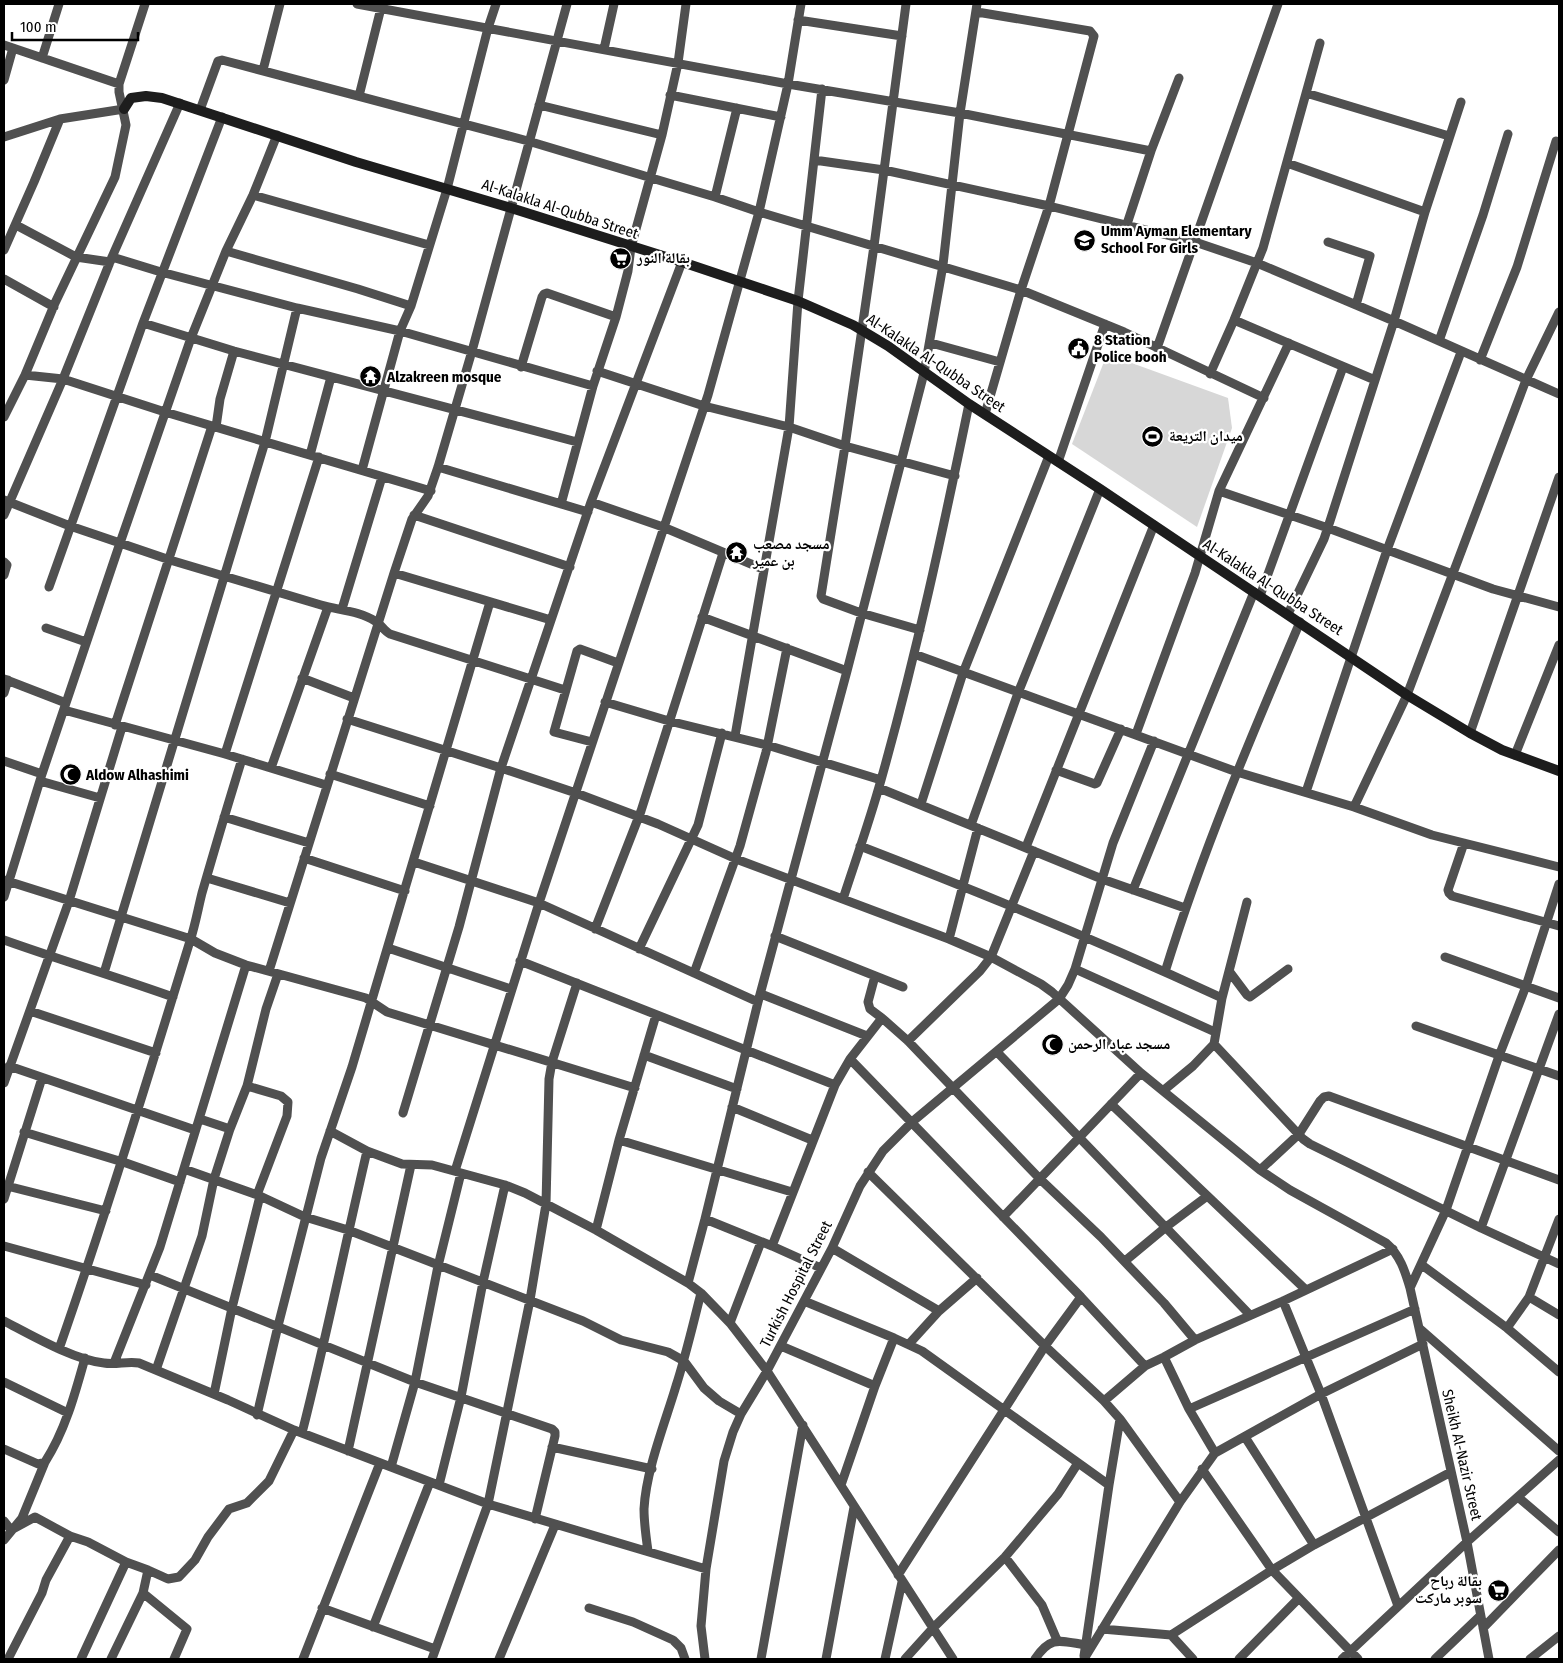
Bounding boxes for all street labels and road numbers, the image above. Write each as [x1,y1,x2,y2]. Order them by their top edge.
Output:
street label: Al-Kalakla Al-Qubba Street [480,175,641,243]
street label: Al-Kalakla Al-Qubba Street [863,310,1009,416]
street label: Al-Kalakla Al-Qubba Street [1200,535,1346,639]
street label: Turkish Hospital Street [756,1218,836,1350]
street label: Sheikh Al-Nazir Street [1438,1388,1486,1522]

